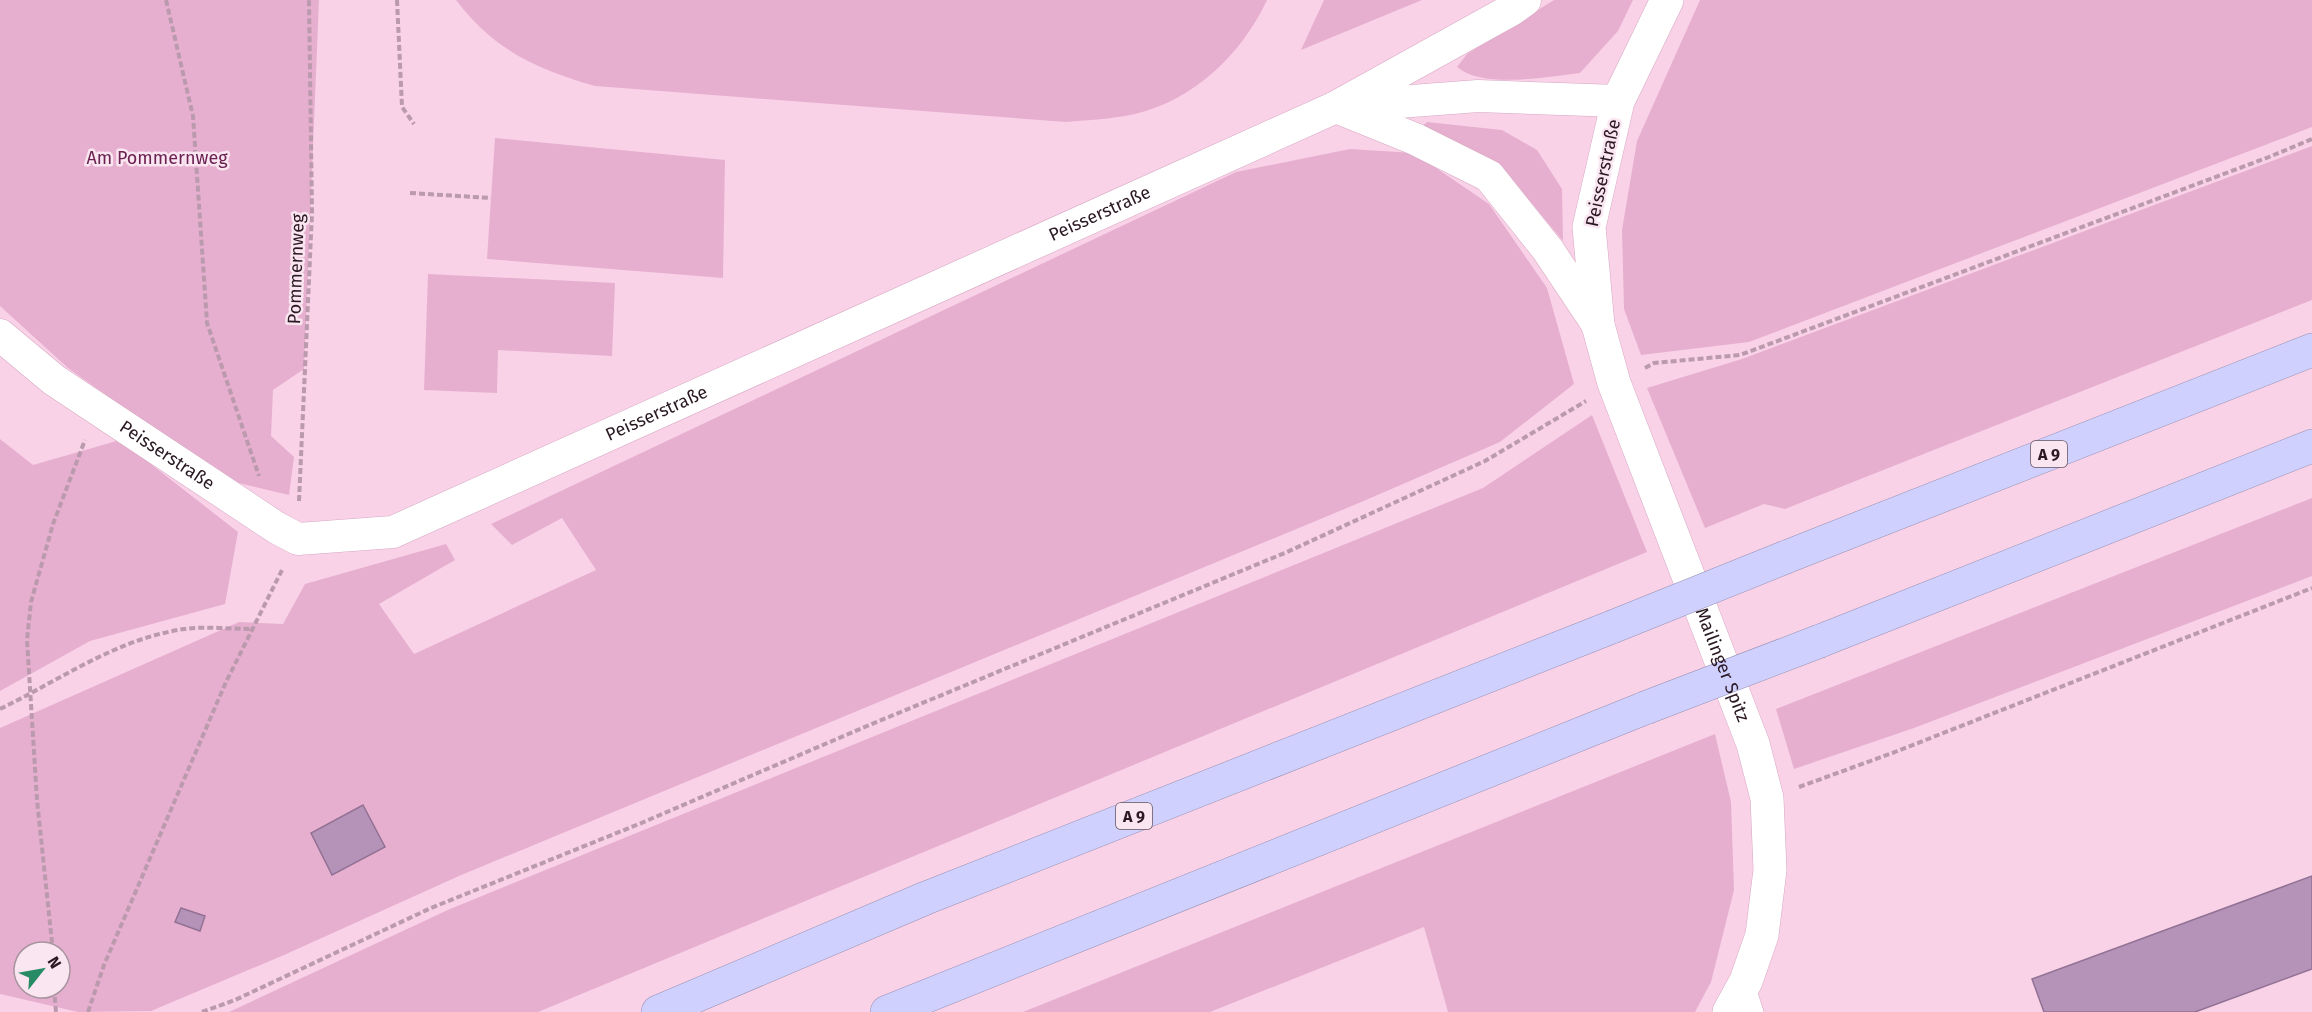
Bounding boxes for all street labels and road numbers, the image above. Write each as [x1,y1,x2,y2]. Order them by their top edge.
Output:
street label: Peisserstraße [1581,117,1625,229]
street label: Peisserstraße [1045,181,1154,246]
street label: Pommernweg [283,213,309,325]
street label: Peisserstraße [602,381,711,446]
street label: Peisserstraße [115,416,219,494]
road number: A 9 [2031,441,2067,467]
street label: Mailinger Spitz [1691,605,1754,725]
road number: A 9 [1116,803,1152,829]

